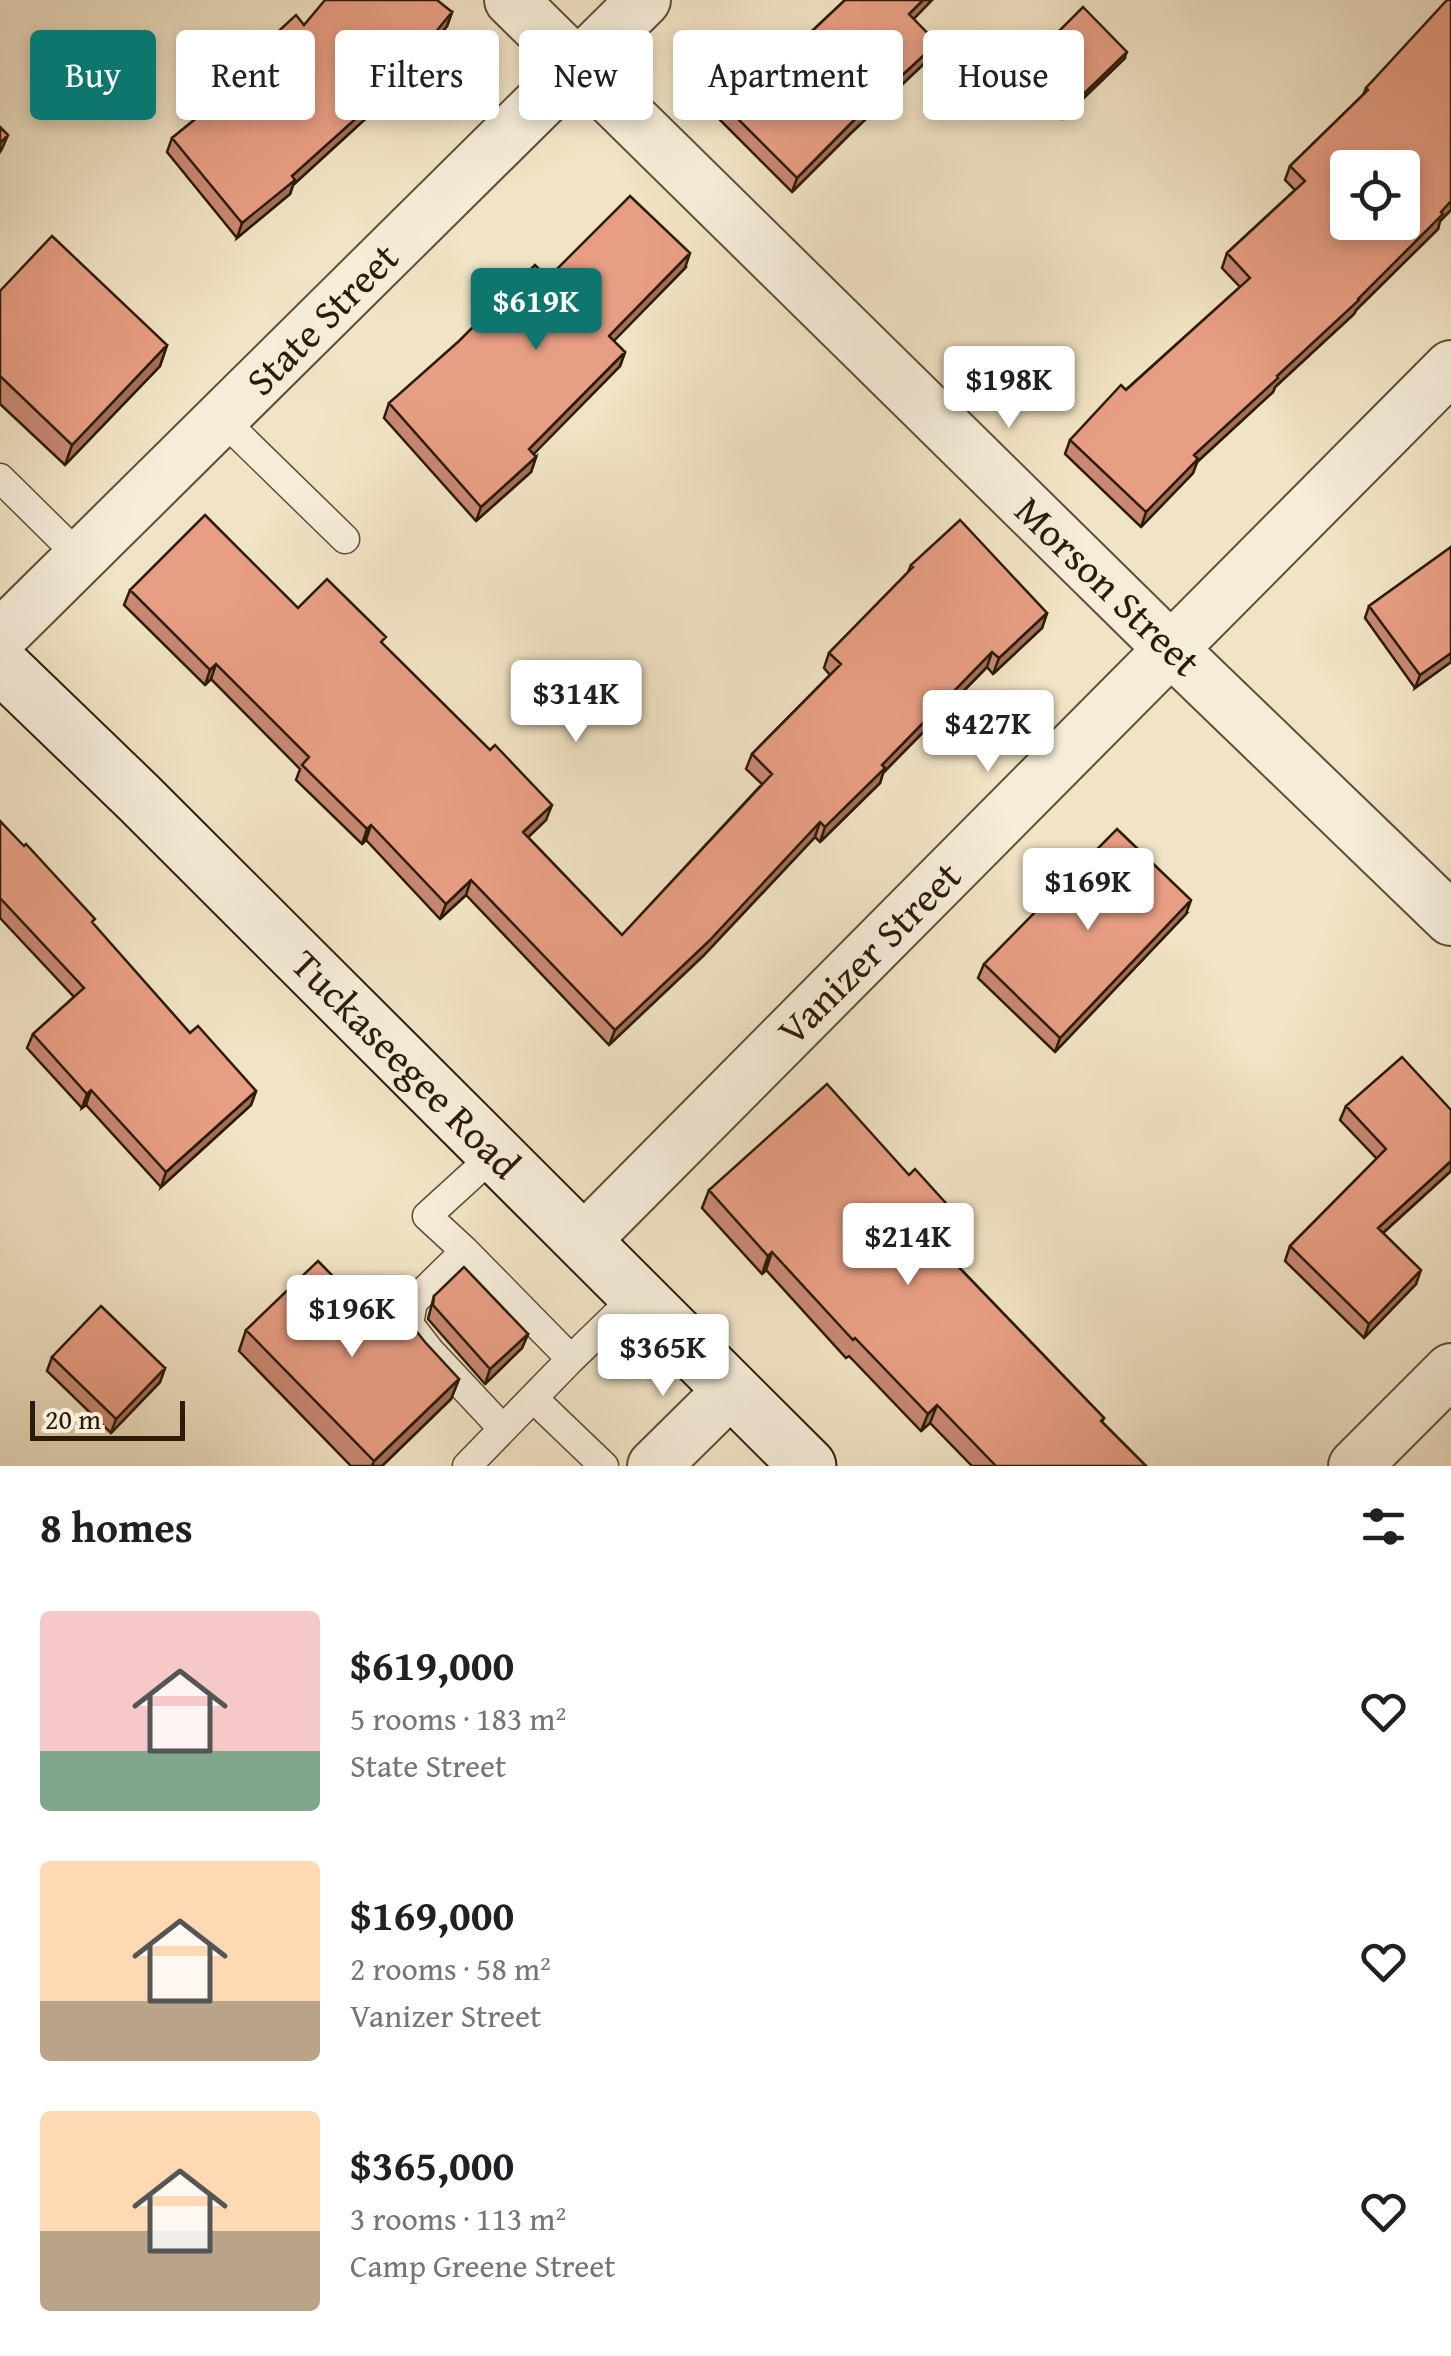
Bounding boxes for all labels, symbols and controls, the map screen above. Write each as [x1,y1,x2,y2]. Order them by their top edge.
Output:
chip: Buy [30,30,156,120]
chip: Rent [176,30,315,120]
chip: Filters [335,30,499,120]
chip: New [519,30,653,120]
chip: Apartment [673,30,903,120]
chip: House [923,30,1084,120]
map controls [1330,150,1420,240]
button: locate [1330,150,1420,240]
street label: State Street [232,229,412,409]
pin: $619K [466,268,606,353]
text: $619K [493,277,579,324]
pin: $198K [939,346,1079,431]
text: $198K [966,355,1052,402]
street label: Morson Street [1002,482,1215,690]
pin: $314K [506,660,646,745]
text: $314K [533,669,619,716]
pin: $427K [918,690,1058,775]
text: $427K [945,699,1031,746]
street label: Vanizer Street [763,847,974,1058]
pin: $169K [1018,848,1158,933]
text: $169K [1045,857,1131,904]
street label: Tuckaseegee Road [278,935,535,1192]
pin: $214K [838,1203,978,1288]
text: $214K [865,1212,951,1259]
pin: $196K [282,1275,422,1360]
text: $196K [309,1284,395,1331]
pin: $365K [593,1314,733,1399]
text: $365K [620,1323,706,1370]
scale bar [30,1396,185,1440]
text: 20 m [45,1398,101,1439]
text: 8 homes [40,1496,193,1557]
icon: filters [1356,1499,1411,1554]
text: $619,000 [350,1634,514,1695]
icon: home [120,1651,240,1771]
icon: heart [1356,1684,1411,1739]
text: 5 rooms · 183 m² [350,1695,566,1742]
text: State Street [350,1742,506,1789]
text: $169,000 [350,1884,514,1945]
icon: home [120,1901,240,2021]
icon: heart [1356,1934,1411,1989]
text: 2 rooms · 58 m² [350,1945,551,1992]
text: Vanizer Street [350,1992,541,2039]
text: $365,000 [350,2134,514,2195]
icon: home [120,2151,240,2271]
icon: heart [1356,2184,1411,2239]
text: 3 rooms · 113 m² [350,2195,566,2242]
text: Camp Greene Street [350,2242,616,2289]

